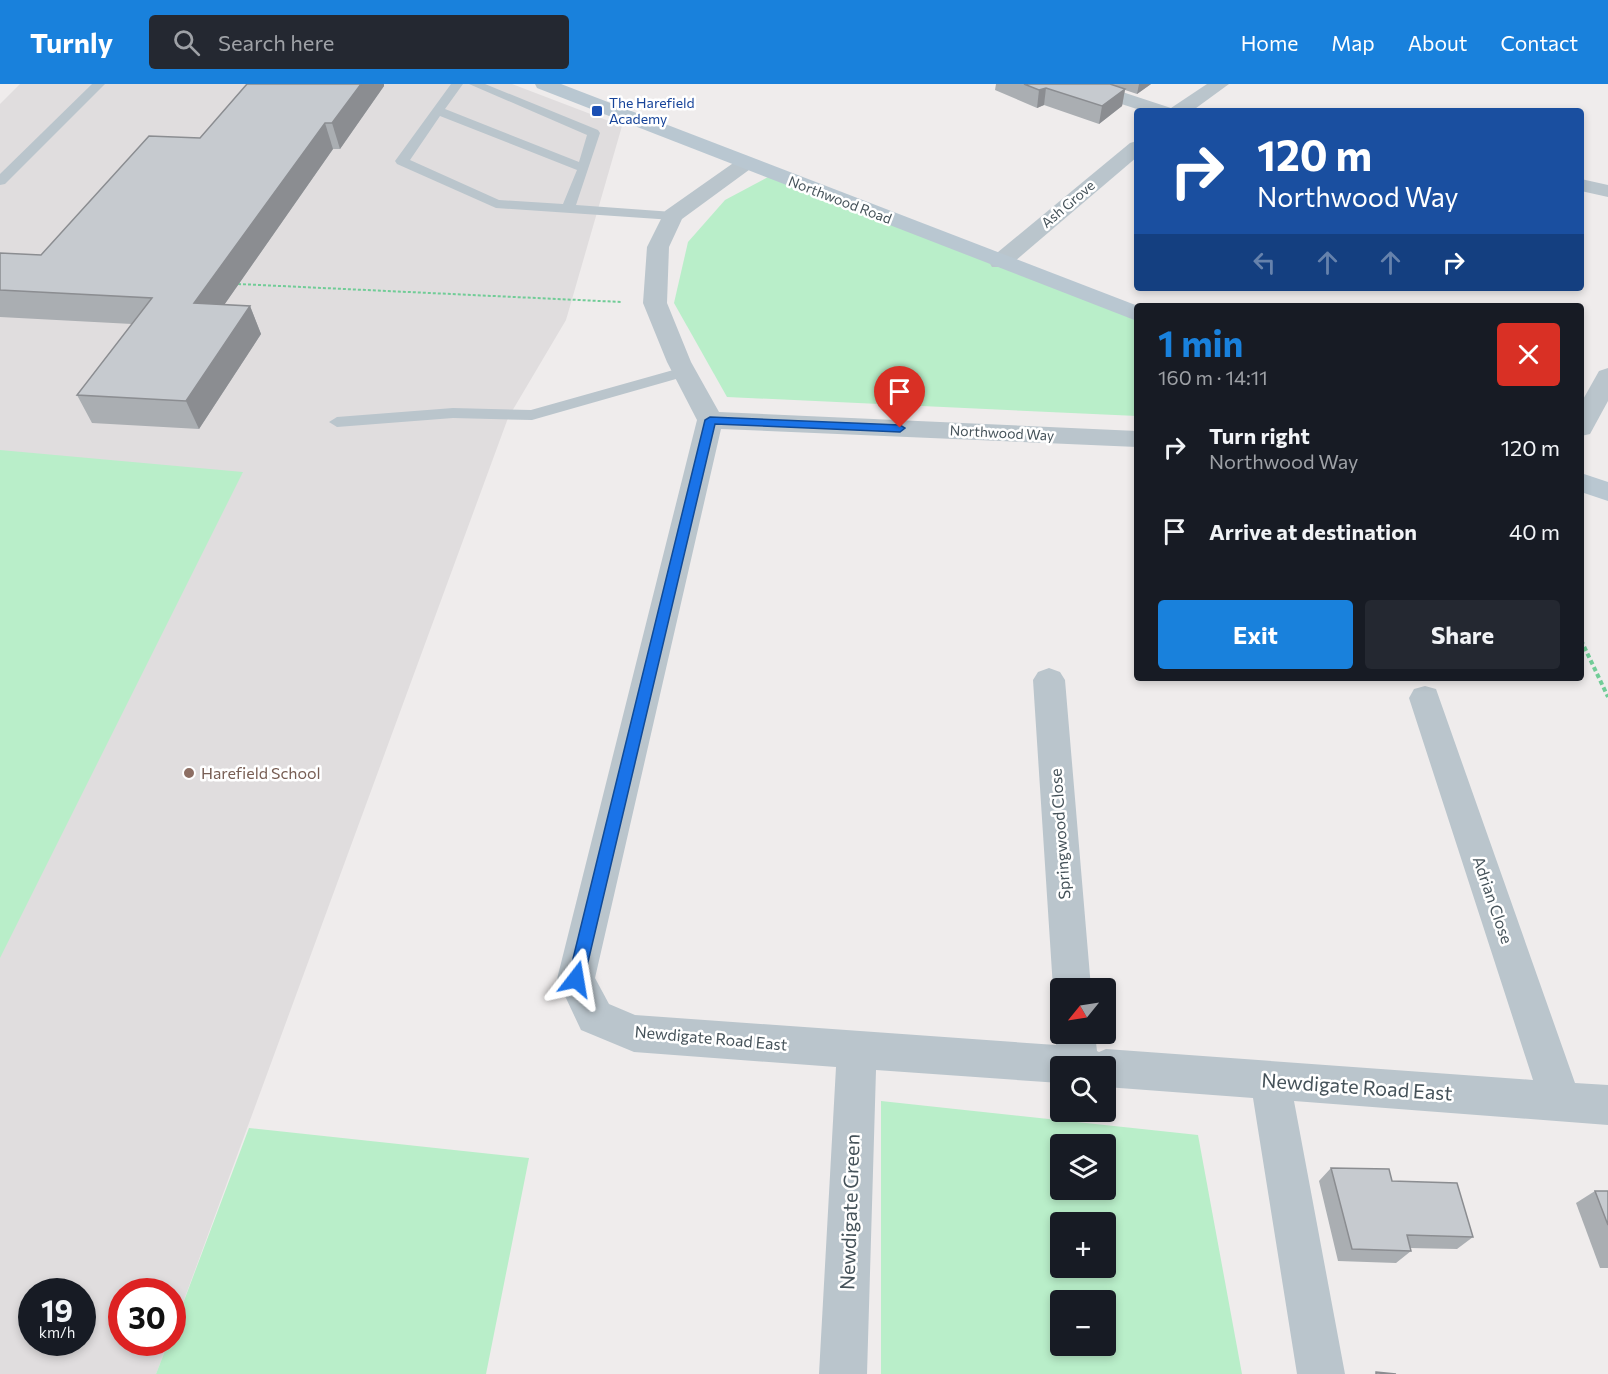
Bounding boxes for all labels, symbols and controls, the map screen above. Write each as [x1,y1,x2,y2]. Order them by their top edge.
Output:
search box [149,15,569,69]
text: Turnly [30,25,113,59]
icon: search [170,26,203,59]
text: Search here [218,29,334,56]
text: Home [1241,30,1298,55]
text: Map [1331,30,1375,55]
text: About [1408,30,1467,55]
text: Contact [1500,30,1578,55]
place label: The Harefield Academy [609,94,695,127]
marker: The Harefield Academy [590,104,604,118]
text: 120 m [1257,128,1372,180]
icon: right [1158,132,1236,210]
street label: Northwood Road [786,172,894,227]
street label: Ash Grove [1037,176,1098,231]
text: Northwood Way [1257,180,1459,213]
icon: left [1248,246,1281,279]
icon: ahead [1311,246,1344,279]
icon: ahead [1374,246,1407,279]
icon: right [1437,246,1470,279]
text: 1 min [1158,320,1243,364]
button: close [1497,323,1560,386]
text: 160 m · 14:11 [1158,365,1268,389]
pin [874,366,925,428]
icon: arrive [883,375,916,408]
street label: Northwood Way [949,421,1055,444]
text: Turn right [1209,422,1310,449]
icon: right [1158,431,1191,464]
text: 120 m [1501,434,1560,461]
text: Northwood Way [1209,449,1358,473]
icon: arrive [1158,515,1191,548]
text: Arrive at destination [1209,518,1417,545]
text: 40 m [1509,518,1560,545]
button: Exit [1158,600,1353,669]
button: Share [1365,600,1560,669]
place label: Harefield School [201,763,321,782]
marker: Harefield School [182,766,196,780]
street label: Springwood Close [1045,768,1074,900]
street label: Adrian Close [1470,854,1517,946]
position arrow [544,947,608,1011]
north arrow [1050,978,1116,1044]
map controls [1050,978,1116,1356]
street label: Newdigate Road East [634,1021,789,1054]
button: search [1050,1056,1116,1122]
street label: Newdigate Road East [1261,1067,1453,1105]
street label: Newdigate Green [834,1133,864,1290]
button: layers [1050,1134,1116,1200]
button: + [1050,1212,1116,1278]
speed limit sign: 30 [108,1278,186,1356]
button: − [1050,1290,1116,1356]
text: 19 [41,1291,73,1328]
text: km/h [39,1323,75,1341]

